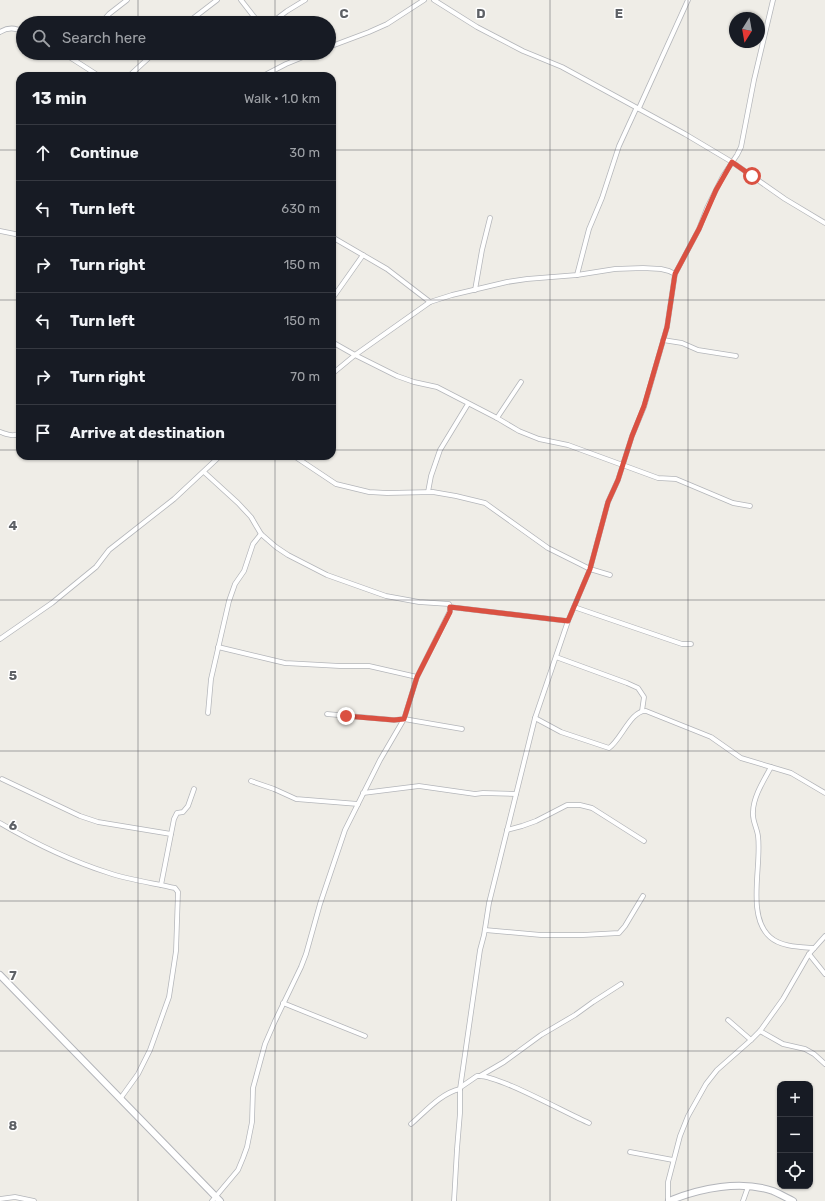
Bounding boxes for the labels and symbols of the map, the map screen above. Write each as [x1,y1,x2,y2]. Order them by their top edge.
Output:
text: C [339,6,349,21]
text: D [476,6,486,21]
text: E [615,6,623,21]
north arrow [729,12,765,48]
route start [743,167,761,185]
text: 4 [9,518,18,533]
text: 5 [9,668,17,683]
route end [337,707,355,725]
text: 6 [9,818,18,833]
text: 7 [9,968,17,983]
text: 8 [9,1118,18,1133]

